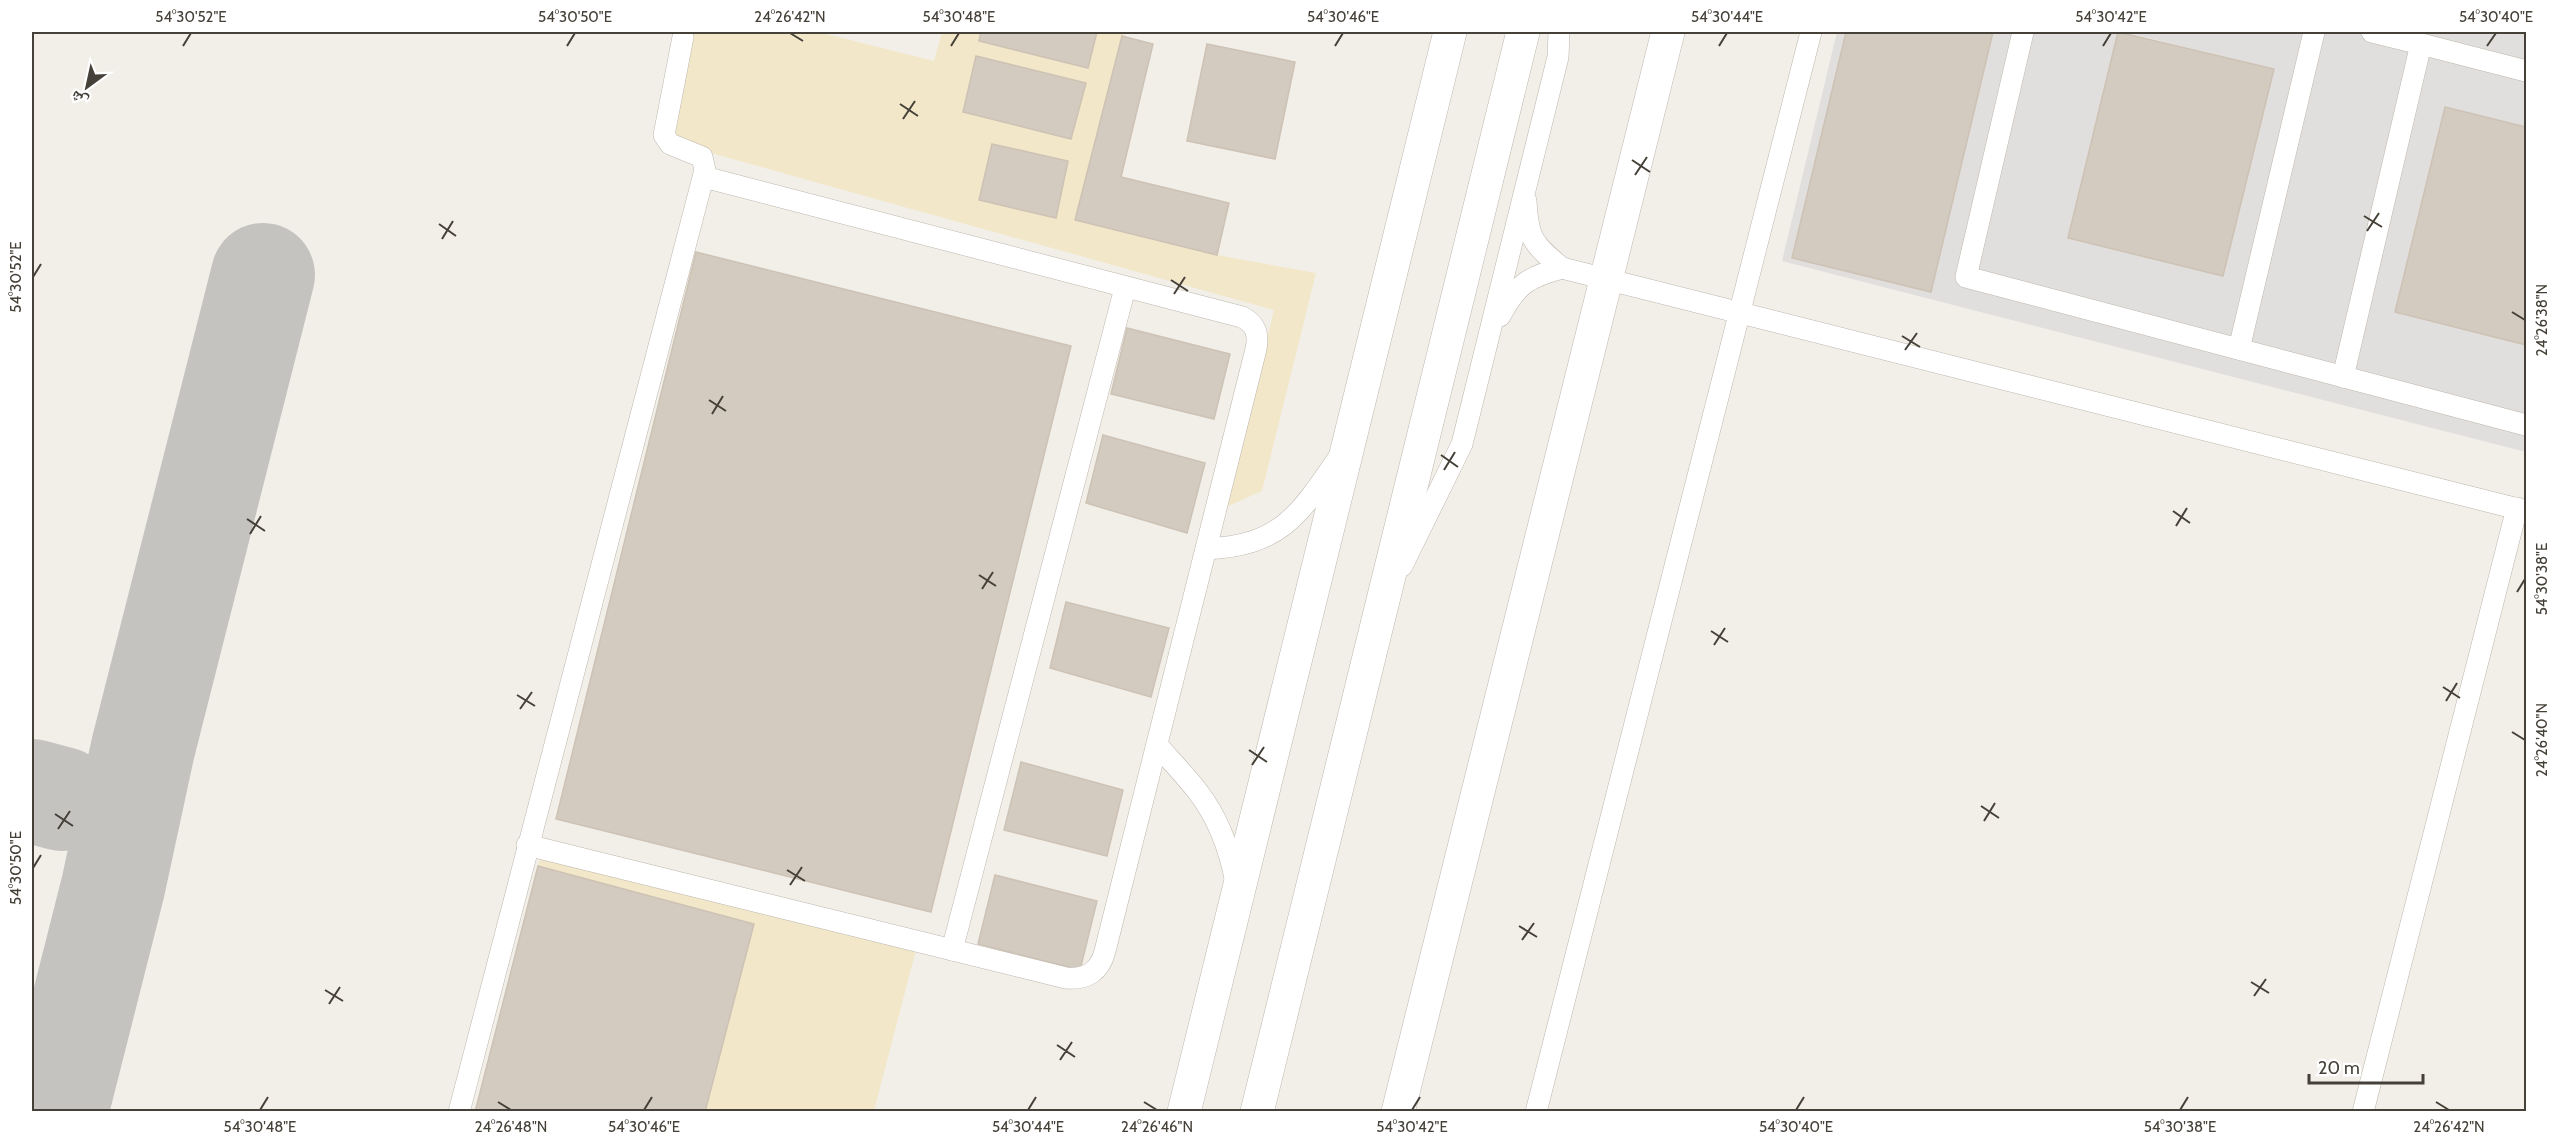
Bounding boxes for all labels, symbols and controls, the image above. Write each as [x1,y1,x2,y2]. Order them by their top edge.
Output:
text: 54°30'52"E [155,8,227,26]
text: 54°30'50"E [538,8,612,26]
text: 24°26'42"N [754,8,826,26]
text: 54°30'48"E [923,8,995,26]
text: 54°30'46"E [1307,8,1379,26]
text: 54°30'44"E [1691,8,1763,26]
text: 54°30'42"E [2075,8,2147,26]
text: 54°30'40"E [2459,8,2533,26]
north arrow [57,57,117,117]
text: ش [67,87,91,112]
text: 54°30'52"E [7,241,25,313]
text: 24°26'38"N [2533,284,2551,356]
text: 54°30'38"E [2533,543,2551,615]
text: 24°26'40"N [2533,703,2551,777]
text: 54°30'50"E [7,831,25,905]
scale bar [2309,1047,2423,1085]
text: 20 m [2318,1057,2360,1079]
text: 54°30'48"E [224,1118,296,1136]
text: 24°26'48"N [475,1118,547,1136]
text: 54°30'46"E [608,1118,680,1136]
text: 54°30'44"E [992,1118,1064,1136]
text: 24°26'46"N [1121,1118,1193,1136]
text: 54°30'42"E [1376,1118,1448,1136]
text: 54°30'40"E [1759,1118,1833,1136]
text: 54°30'38"E [2144,1118,2216,1136]
text: 24°26'42"N [2413,1118,2485,1136]

